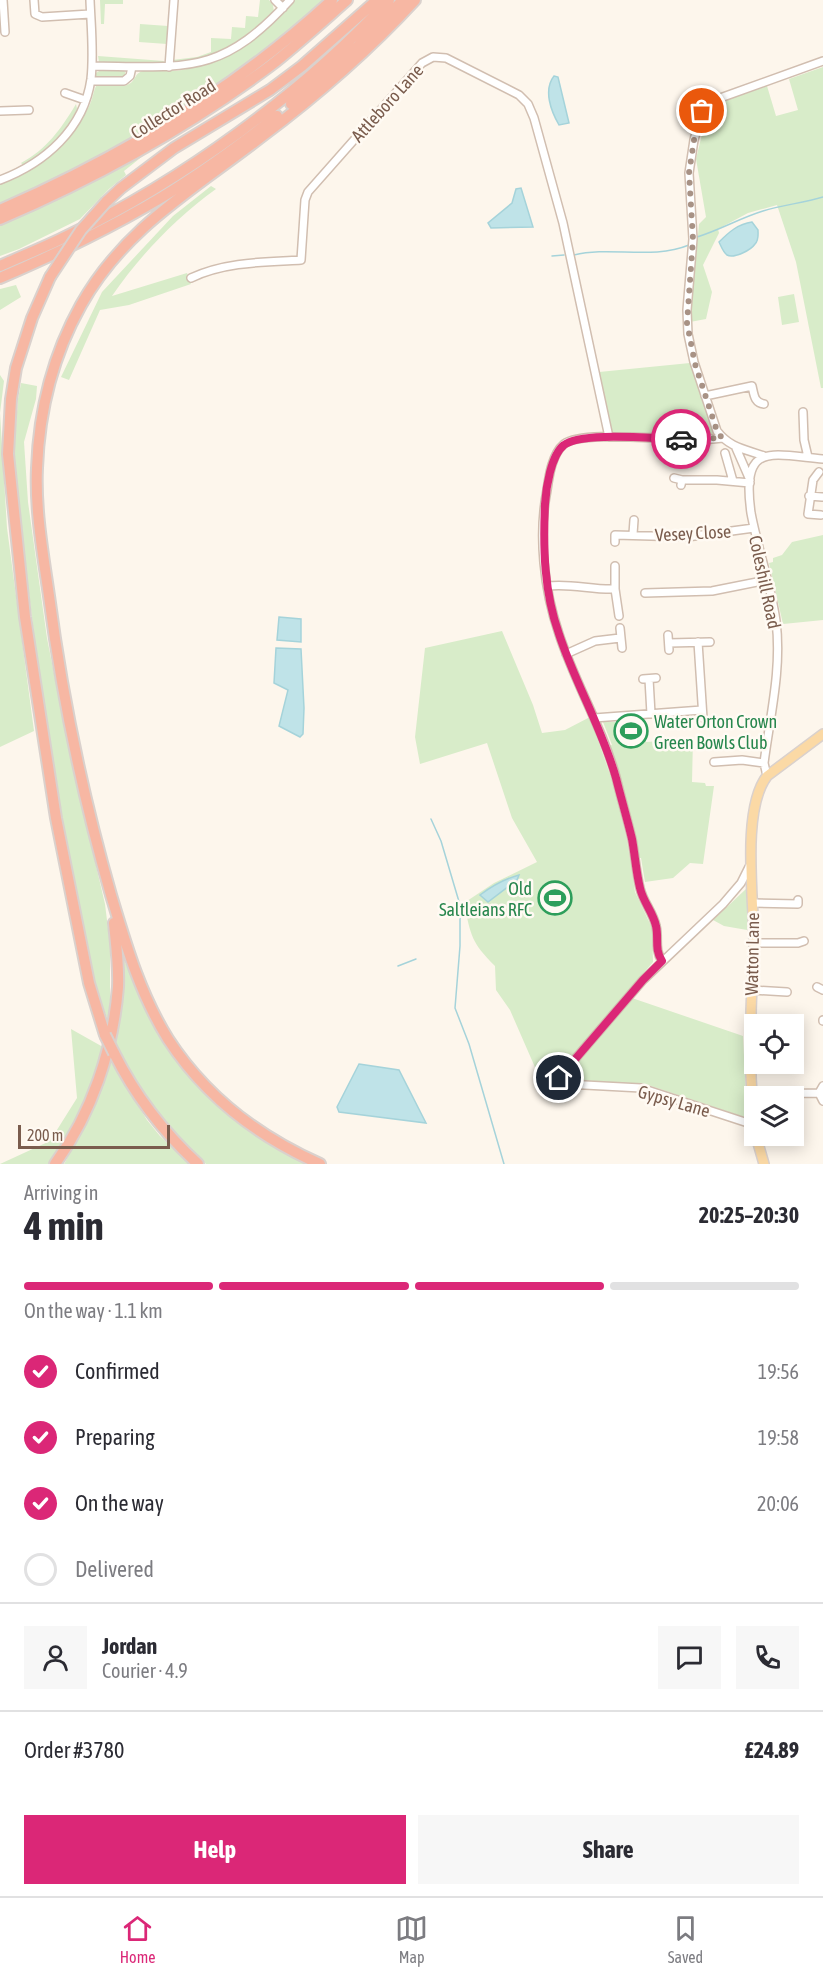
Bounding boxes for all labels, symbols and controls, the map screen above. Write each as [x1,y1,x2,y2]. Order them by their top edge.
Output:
street label: Attleboro Lane [347,60,427,146]
street label: Collector Road [127,75,219,143]
pin [676,85,727,136]
icon: bag [685,94,718,127]
courier [651,409,711,469]
icon: car [665,423,698,456]
street label: Vesey Close [654,521,732,545]
street label: Coleshill Road [745,533,785,631]
place label: Water Orton Crown Green Bowls Club [654,711,777,753]
sports icon: Water Orton Crown Green Bowls Club [613,713,649,749]
place label: Old Saltleians RFC [439,878,532,920]
sports icon: Old Saltleians RFC [537,880,573,916]
street label: Watton Lane [741,912,763,996]
map controls [744,1014,804,1146]
button: locate [744,1014,804,1074]
pin [533,1052,584,1103]
icon: home [542,1061,575,1094]
street label: Gypsy Lane [636,1081,712,1121]
button: layers [744,1086,804,1146]
scale bar [18,1122,170,1150]
text: 200 m [27,1126,63,1144]
text: Arriving in [24,1181,98,1204]
text: 20:25–20:30 [699,1202,799,1228]
text: 4 min [24,1204,104,1248]
text: On the way · 1.1 km [24,1299,163,1322]
icon: check [24,1355,57,1388]
text: Confirmed [75,1358,160,1384]
text: 19:56 [758,1360,799,1383]
icon: check [24,1421,57,1454]
text: Preparing [75,1424,155,1450]
text: 19:58 [758,1426,799,1449]
icon: check [24,1487,57,1520]
text: On the way [75,1490,164,1516]
text: 20:06 [757,1492,799,1515]
text: Delivered [75,1556,154,1582]
button: person [24,1626,87,1689]
button: chat [658,1626,721,1689]
button: phone [736,1626,799,1689]
text: Jordan [102,1633,157,1659]
text: Courier · 4.9 [102,1659,188,1682]
text: Order #3780 [24,1737,124,1763]
text: £24.89 [744,1737,799,1763]
button: Help [24,1815,406,1884]
button: Share [418,1815,799,1884]
tab: Home [120,1912,155,1966]
tab: Map [395,1912,428,1966]
tab: Saved [668,1912,703,1966]

